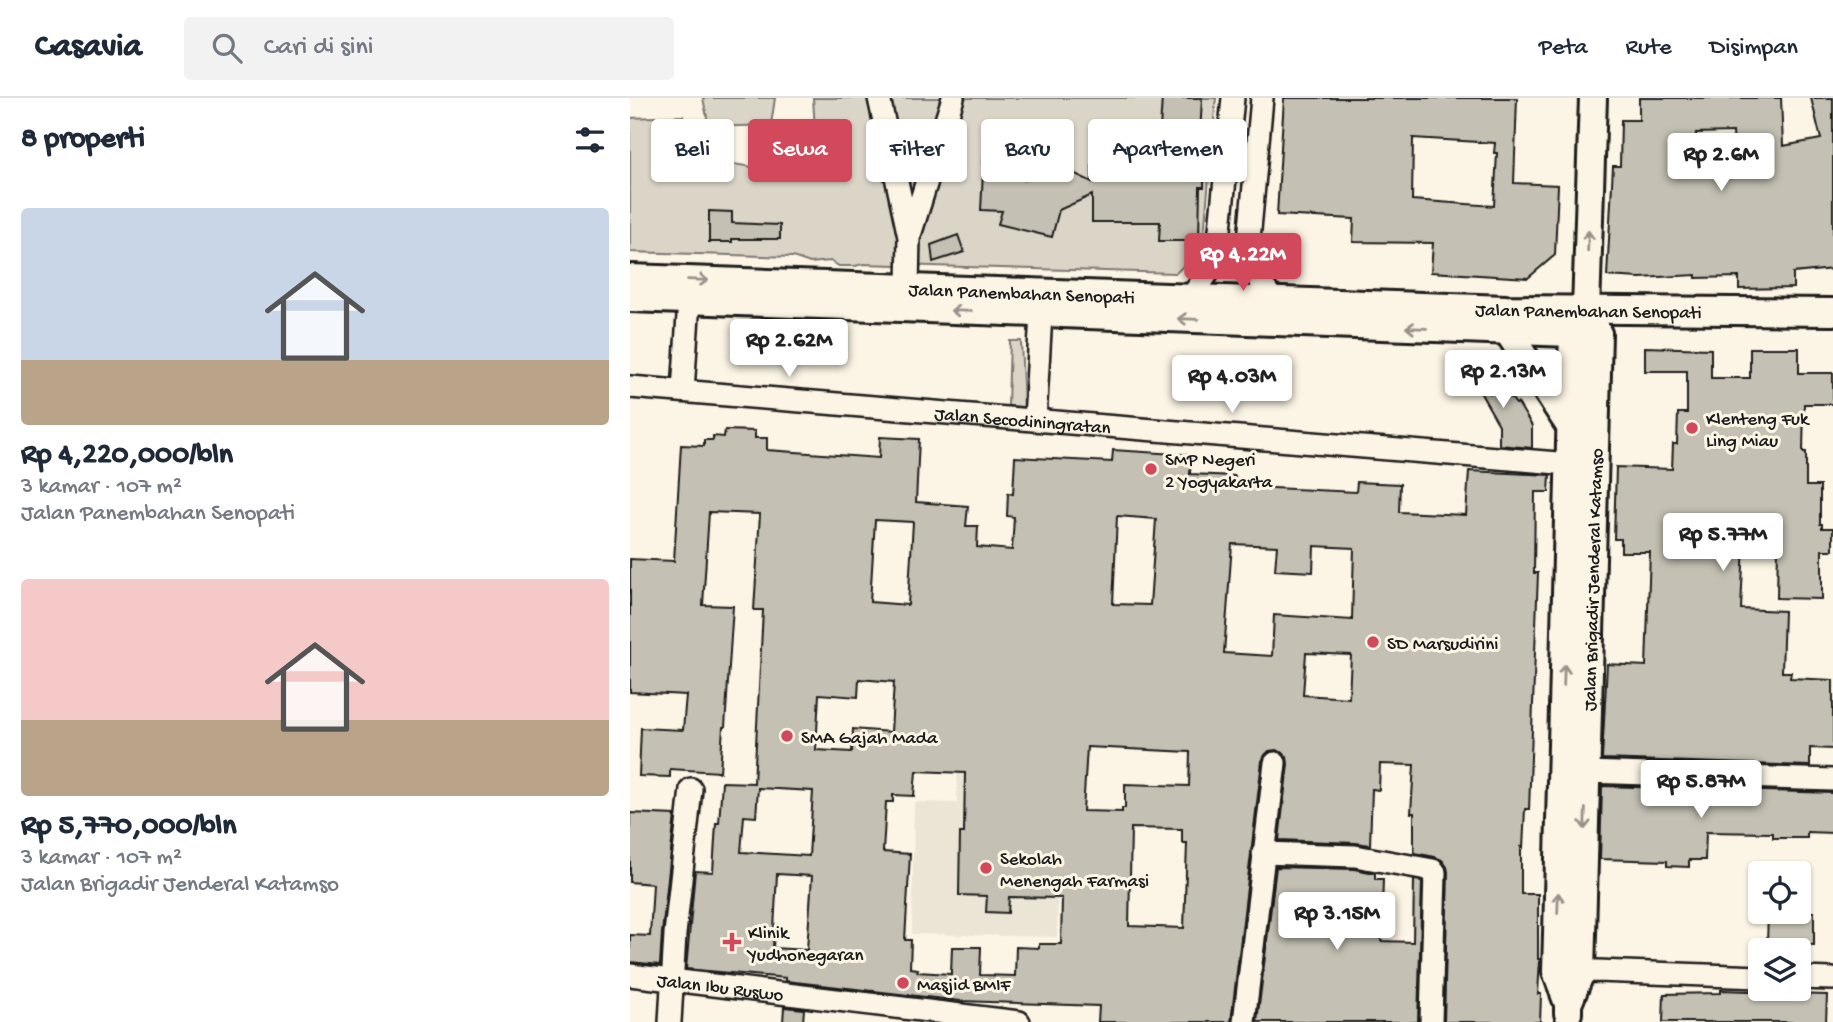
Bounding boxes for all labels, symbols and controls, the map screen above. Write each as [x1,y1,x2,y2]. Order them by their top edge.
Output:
search box [184,17,674,80]
text: Casavia [35,29,142,67]
icon: search [208,29,246,67]
text: Cari di sini [264,33,373,64]
text: Peta [1539,34,1588,63]
text: Rute [1626,34,1672,63]
text: Disimpan [1710,34,1798,63]
chip: Beli [651,119,734,182]
chip: Sewa [748,119,852,182]
chip: Filter [866,119,967,182]
chip: Baru [981,119,1074,182]
chip: Apartemen [1088,119,1247,182]
icon: filters [571,121,609,159]
text: 8 properti [21,123,145,158]
pin: Rp 2.6M [1656,134,1786,193]
text: Rp 2.6M [1684,142,1758,169]
one-way arrow [1582,230,1595,253]
pin: Rp 4.22M [1171,234,1315,293]
text: Rp 4.22M [1200,242,1286,269]
icon: home [252,253,378,379]
one-way arrow [686,273,709,287]
street label: Jalan Panembahan Senopati [908,280,1135,311]
street label: Jalan Panembahan Senopati [1475,300,1702,326]
one-way arrow [950,304,973,317]
one-way arrow [1177,313,1200,326]
pin: Rp 2.62M [717,320,861,379]
one-way arrow [1404,322,1427,335]
text: Rp 2.62M [746,328,832,355]
pin: Rp 2.13M [1431,350,1575,410]
pin: Rp 4.03M [1160,356,1304,415]
text: Rp 2.13M [1461,359,1545,386]
text: Rp 4.03M [1188,364,1276,391]
street label: Jalan Secodiningratan [933,404,1111,441]
place label: Klenteng Fuk Ling Miau [1706,409,1810,454]
marker: Klenteng Fuk Ling Miau [1684,420,1700,436]
text: Rp 4,220,000/bln [21,439,233,474]
street label: Jalan Brigadir Jenderal Katamso [1580,448,1610,712]
place label: SMP Negeri 2 Yogyakarta [1165,450,1274,495]
marker: SMP Negeri 2 Yogyakarta [1143,461,1159,477]
text: 3 kamar · 107 m² [21,474,182,501]
text: Jalan Panembahan Senopati [21,501,295,528]
pin: Rp 5.77M [1651,514,1795,573]
text: Rp 5.77M [1679,522,1767,549]
icon: home [252,624,378,750]
marker: SD Marsudirini [1365,634,1381,650]
place label: SD Marsudirini [1387,634,1498,657]
one-way arrow [1557,664,1571,687]
marker: SMA Gajah Mada [779,728,795,744]
place label: SMA Gajah Mada [801,728,939,751]
pin: Rp 5.87M [1629,760,1773,820]
text: Rp 5.87M [1657,769,1745,796]
one-way arrow [1578,807,1592,830]
text: Rp 5,770,000/bln [21,810,236,845]
text: 3 kamar · 107 m² [21,845,182,872]
place label: Sekolah Menengah Farmasi [1000,849,1149,894]
marker: Sekolah Menengah Farmasi [978,860,994,876]
map controls [1748,861,1811,1001]
button: locate [1748,861,1811,924]
text: Jalan Brigadir Jenderal Katamso [21,872,339,899]
one-way arrow [1551,891,1565,914]
pin: Rp 3.15M [1265,892,1409,952]
text: Rp 3.15M [1294,901,1380,928]
place label: Klinik Yudhonegaran [746,923,863,968]
marker: Klinik Yudhonegaran [722,932,742,952]
button: layers [1748,938,1811,1001]
street label: Jalan Ibu Ruswo [655,970,785,1008]
marker: Masjid BMIF [895,975,911,991]
place label: Masjid BMIF [917,975,1011,998]

